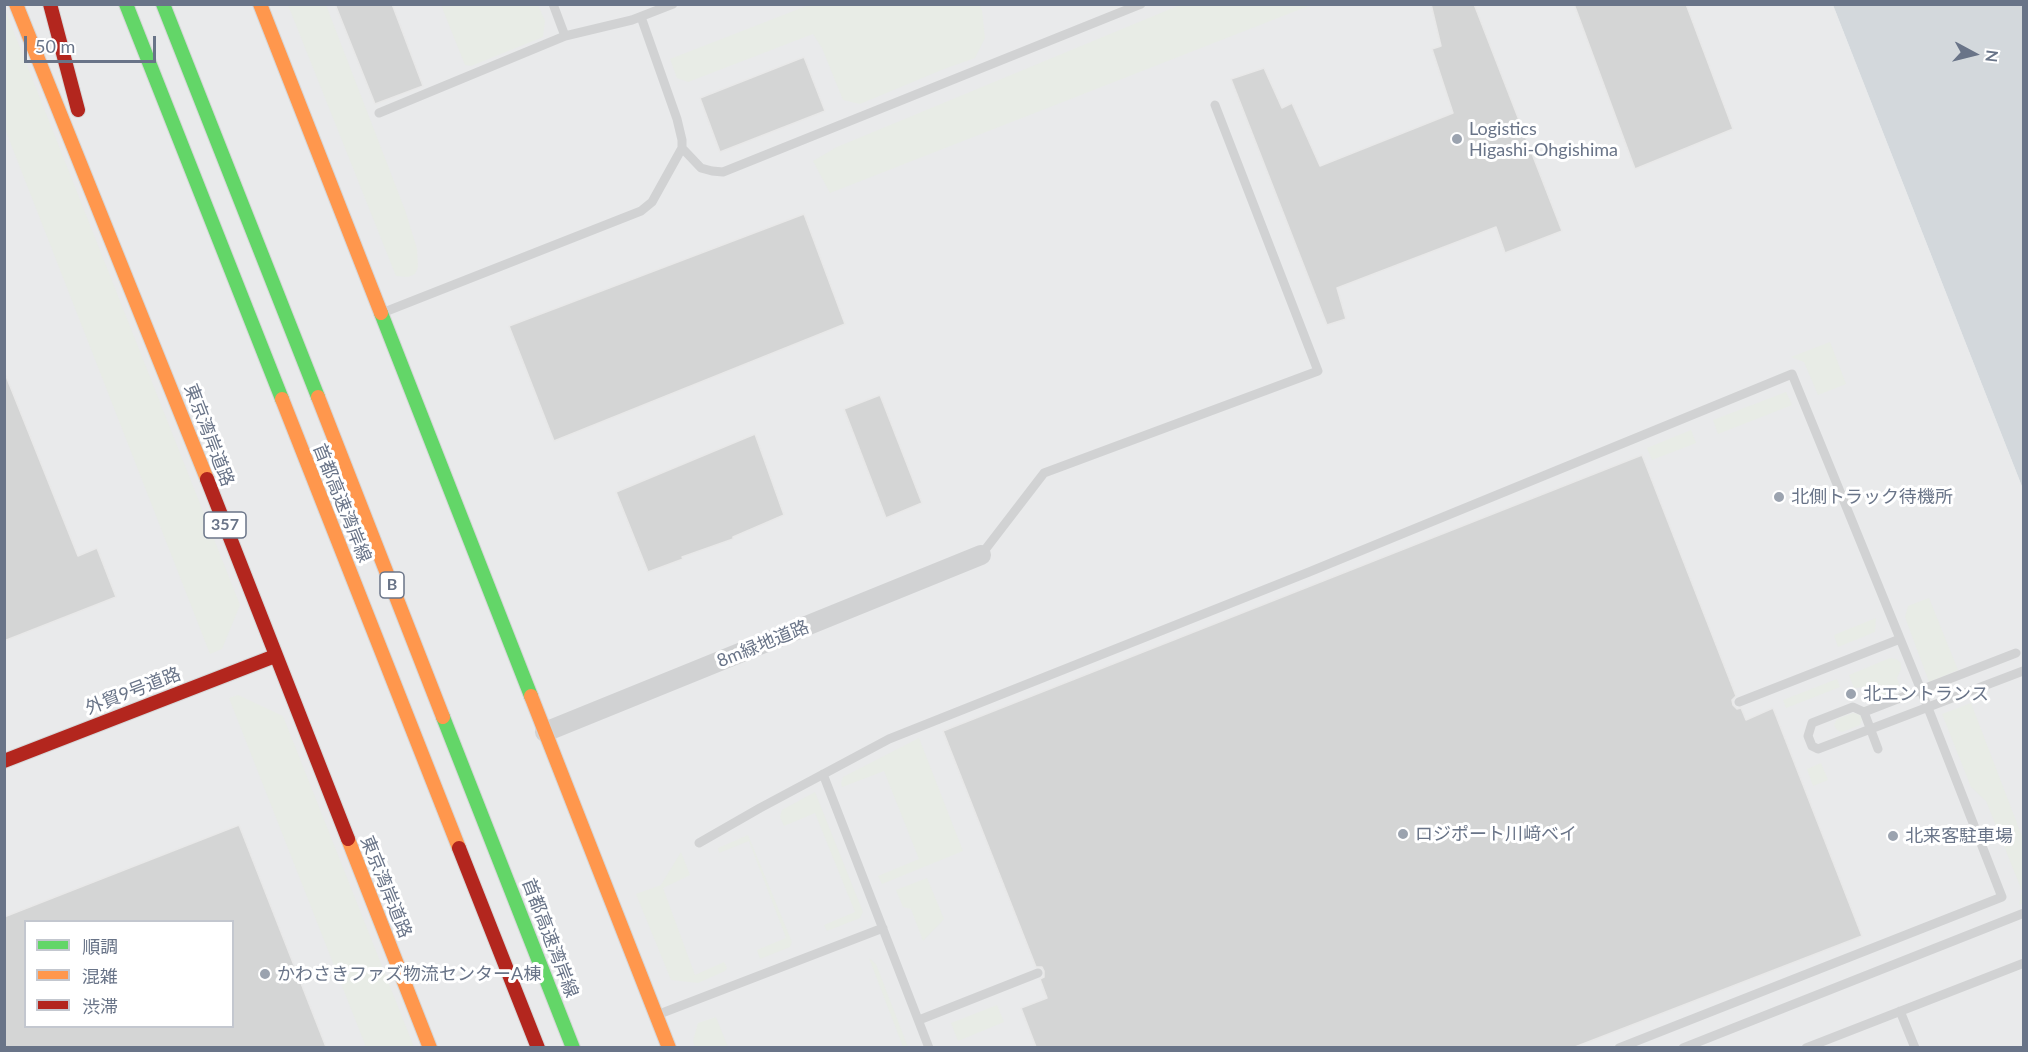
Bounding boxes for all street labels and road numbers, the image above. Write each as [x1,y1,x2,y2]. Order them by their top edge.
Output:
street label: 東京湾岸道路 [180,381,238,489]
street label: 首都高速湾岸線 [308,441,376,565]
road number: 357 [204,512,246,538]
road number: B [380,572,404,598]
street label: 8m緑地道路 [714,616,812,672]
street label: 外貿9号道路 [82,663,184,719]
street label: 東京湾岸道路 [356,833,416,941]
street label: 首都高速湾岸線 [517,875,583,1001]

